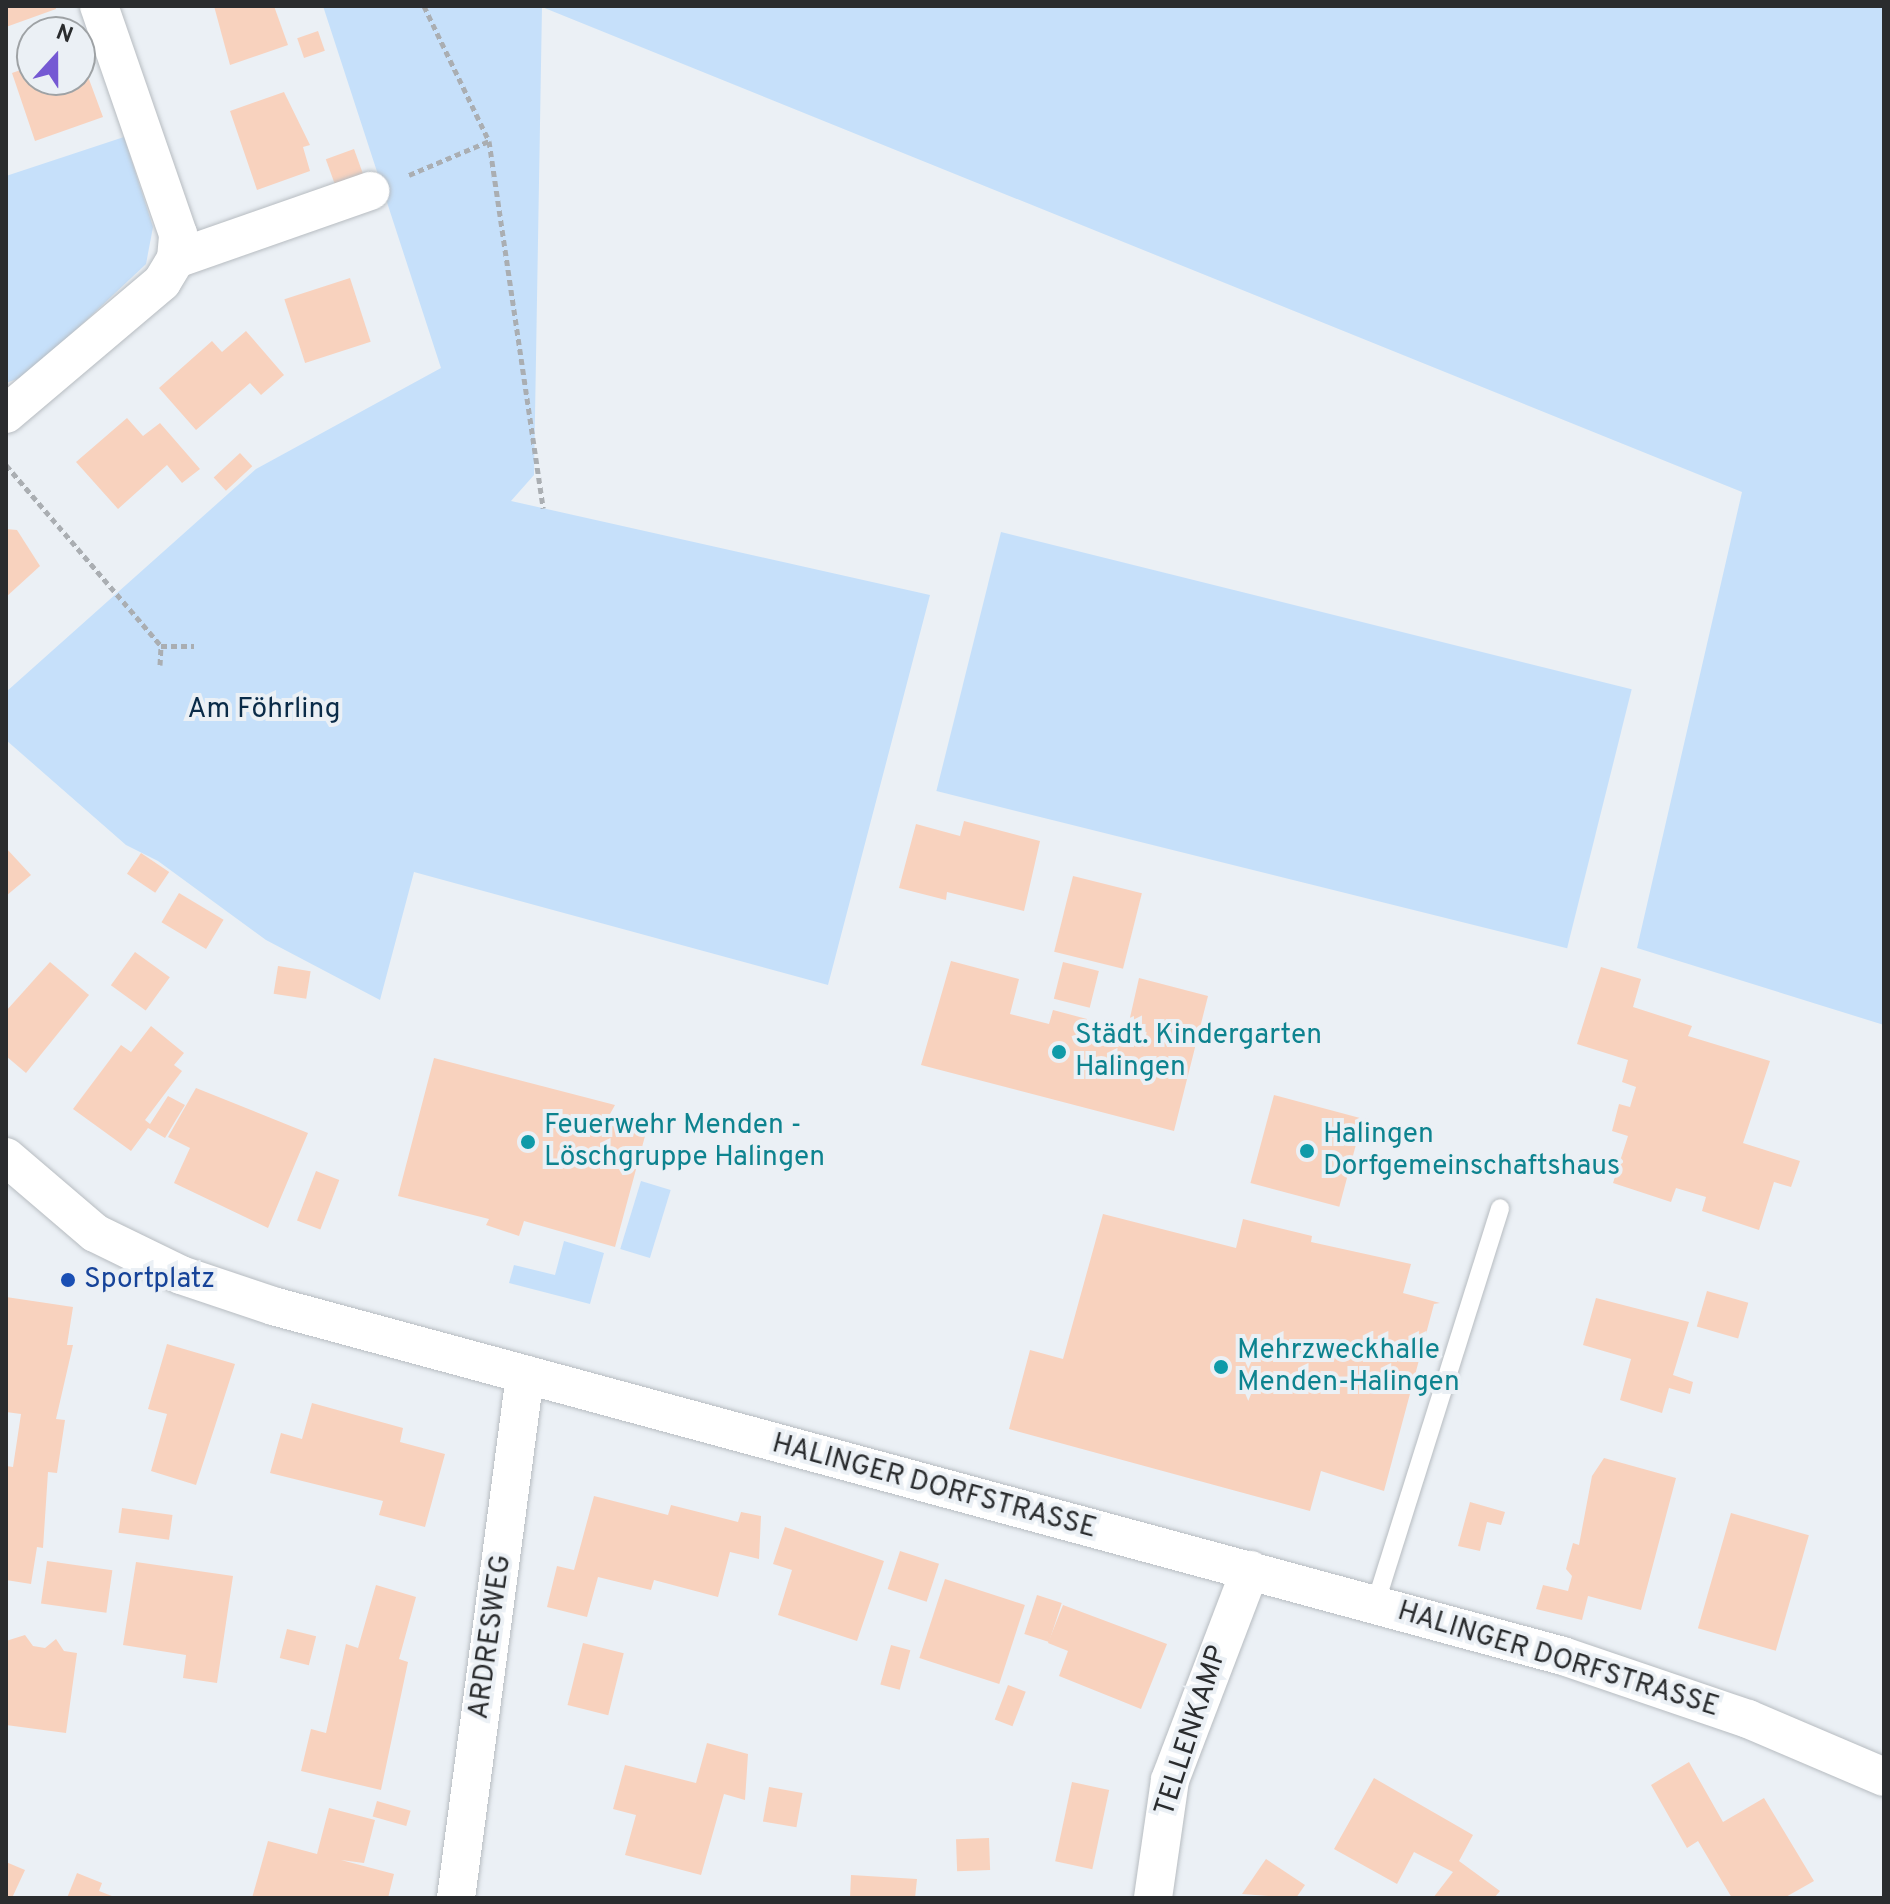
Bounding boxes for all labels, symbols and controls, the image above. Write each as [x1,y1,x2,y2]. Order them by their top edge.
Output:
north arrow [16,16,96,96]
text: N [52,20,76,50]
park label: Am Föhrling [188,693,340,727]
place label: Städt. Kindergarten Halingen [1075,1019,1322,1085]
marker: Städt. Kindergarten Halingen [1050,1043,1068,1061]
place label: Feuerwehr Menden - Löschgruppe Halingen [544,1109,825,1175]
place label: Halingen Dorfgemeinschaftshaus [1323,1118,1620,1184]
marker: Feuerwehr Menden - Löschgruppe Halingen [519,1133,537,1151]
marker: Halingen Dorfgemeinschaftshaus [1298,1142,1316,1160]
place label: Sportplatz [84,1263,215,1297]
marker: Sportplatz [59,1271,77,1289]
place label: Mehrzweckhalle Menden-Halingen [1237,1334,1460,1400]
marker: Mehrzweckhalle Menden-Halingen [1212,1358,1230,1376]
street label: HALINGER DORFSTRASSE [768,1428,1100,1546]
street label: ARDRESWEG [463,1553,519,1721]
street label: HALINGER DORFSTRASSE [1393,1595,1723,1725]
street label: TELLENKAMP [1149,1642,1235,1820]

